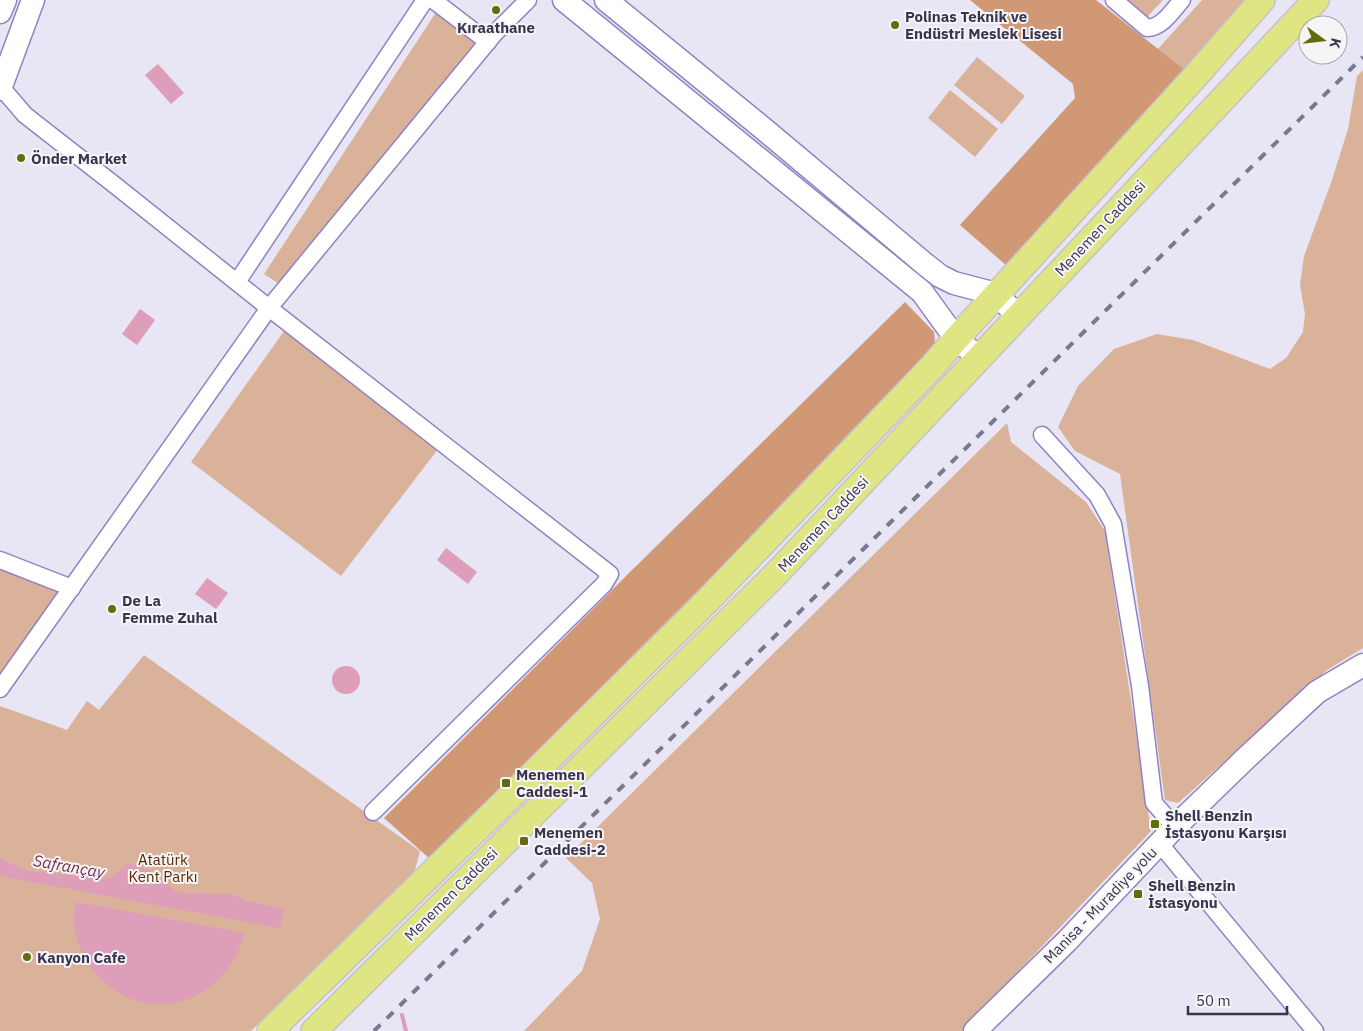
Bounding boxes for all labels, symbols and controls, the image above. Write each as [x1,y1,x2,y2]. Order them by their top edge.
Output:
marker: Kıraathane [490,4,502,16]
place label: Polinas Teknik ve Endüstri Meslek Lisesi [905,7,1062,43]
north arrow [1298,15,1348,65]
place label: Kıraathane [457,18,535,37]
marker: Polinas Teknik ve Endüstri Meslek Lisesi [889,19,901,31]
text: K [1326,36,1346,51]
place label: Önder Market [31,149,127,168]
marker: Önder Market [15,152,27,164]
street label: Menemen Caddesi [1051,176,1149,280]
street label: Menemen Caddesi [774,472,872,576]
place label: De La Femme Zuhal [122,591,218,627]
marker: De La Femme Zuhal [106,603,118,615]
place label: Menemen Caddesi-1 [516,765,588,801]
marker: Menemen Caddesi-1 [500,777,512,789]
place label: Shell Benzin İstasyonu Karşısı [1165,806,1287,842]
marker: Shell Benzin İstasyonu Karşısı [1149,818,1161,830]
place label: Menemen Caddesi-2 [534,823,606,859]
marker: Menemen Caddesi-2 [518,835,530,847]
street label: Menemen Caddesi [400,843,502,945]
street label: Manisa - Muradiye yolu [1039,843,1161,967]
water label: Safrançay [32,850,108,882]
park label: Atatürk Kent Parkı [129,850,197,886]
place label: Shell Benzin İstasyonu [1148,876,1236,912]
marker: Shell Benzin İstasyonu [1132,888,1144,900]
place label: Kanyon Cafe [37,948,126,967]
marker: Kanyon Cafe [21,951,33,963]
scale bar [1188,984,1287,1016]
text: 50 m [1196,991,1231,1010]

